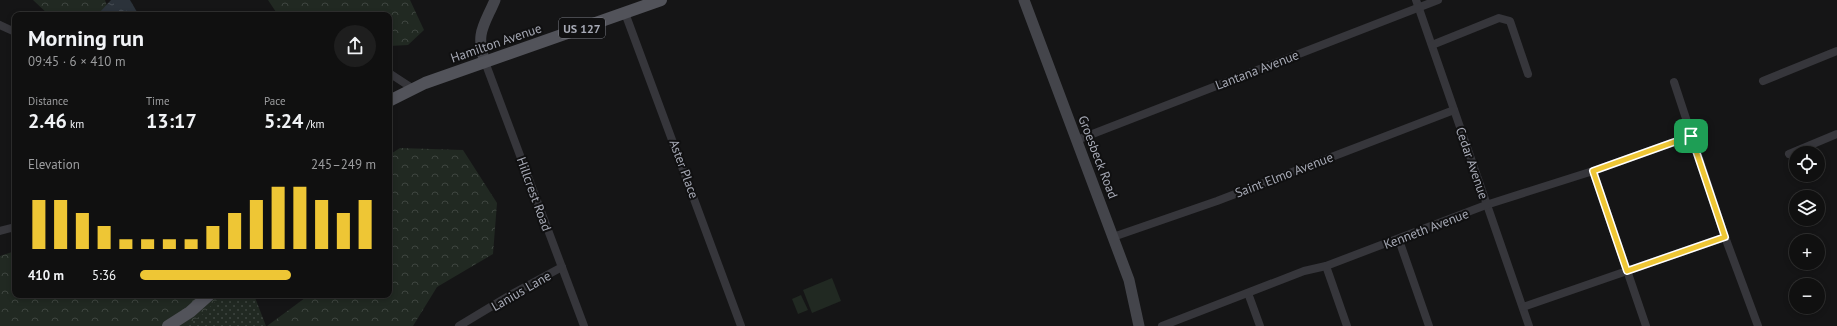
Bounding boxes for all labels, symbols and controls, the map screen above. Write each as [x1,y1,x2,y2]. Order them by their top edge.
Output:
road number: US 127 [559,18,605,38]
street label: Hamilton Avenue [448,19,544,67]
text: Morning run [28,24,144,52]
button: share [334,25,376,67]
street label: Lantana Avenue [1213,46,1301,94]
text: 09:45 · 6 × 410 m [28,53,125,70]
text: Distance [28,94,68,108]
text: Time [146,94,170,108]
text: Pace [264,94,286,108]
text: 2.46 [28,108,67,134]
text: 13:17 [146,108,197,134]
text: 5:24 [264,108,303,134]
street label: Groesbeck Road [1074,113,1122,201]
text: km [67,117,84,131]
text: /km [303,117,324,131]
pin [1674,119,1708,153]
street label: Cedar Avenue [1452,125,1492,201]
icon: arrive [1680,125,1702,147]
street label: Aster Place [665,137,703,201]
map controls [1789,146,1825,314]
button: locate [1789,146,1825,182]
street label: Saint Elmo Avenue [1233,148,1335,202]
street label: Hillcrest Road [513,155,555,233]
text: Elevation [28,156,80,173]
text: 245–249 m [311,156,376,173]
button: layers [1789,190,1825,226]
street label: Kenneth Avenue [1381,205,1471,253]
button: + [1789,234,1825,270]
text: 410 m [28,267,64,284]
text: 5:36 [92,267,116,284]
street label: Lanius Lane [488,267,554,315]
button: − [1789,278,1825,314]

